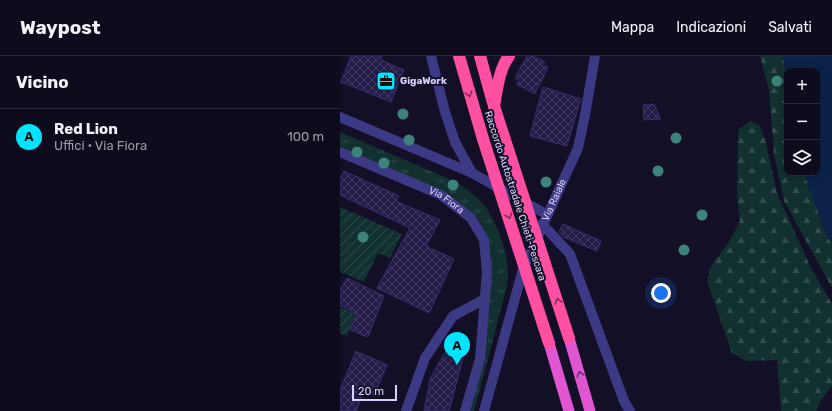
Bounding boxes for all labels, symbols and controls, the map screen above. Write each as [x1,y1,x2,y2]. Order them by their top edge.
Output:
text: Waypost [20,16,101,39]
text: Mappa [611,19,654,36]
text: Indicazioni [676,19,746,36]
text: Salvati [768,19,812,36]
map controls [784,68,820,176]
button: + [784,68,820,104]
office icon: GigaWork [375,70,397,92]
text: Vicino [16,72,69,92]
place label: GigaWork [400,75,447,87]
one-way arrow [464,90,473,97]
button: − [784,104,820,140]
street label: Raccordo Autostradale Chieti-Pescara [482,109,548,283]
text: Red Lion [54,120,118,138]
text: A [24,129,34,144]
text: 100 m [287,129,324,144]
text: Uffici · Via Fiora [54,138,147,153]
button: layers [784,140,820,176]
street label: Via Raiale [540,177,569,223]
street label: Via Fiora [427,184,466,216]
one-way arrow [504,212,512,219]
your location [651,283,671,303]
one-way arrow [554,297,563,304]
pin: A [444,332,470,365]
one-way arrow [576,371,585,378]
scale bar [352,383,397,402]
text: 20 m [358,385,384,398]

